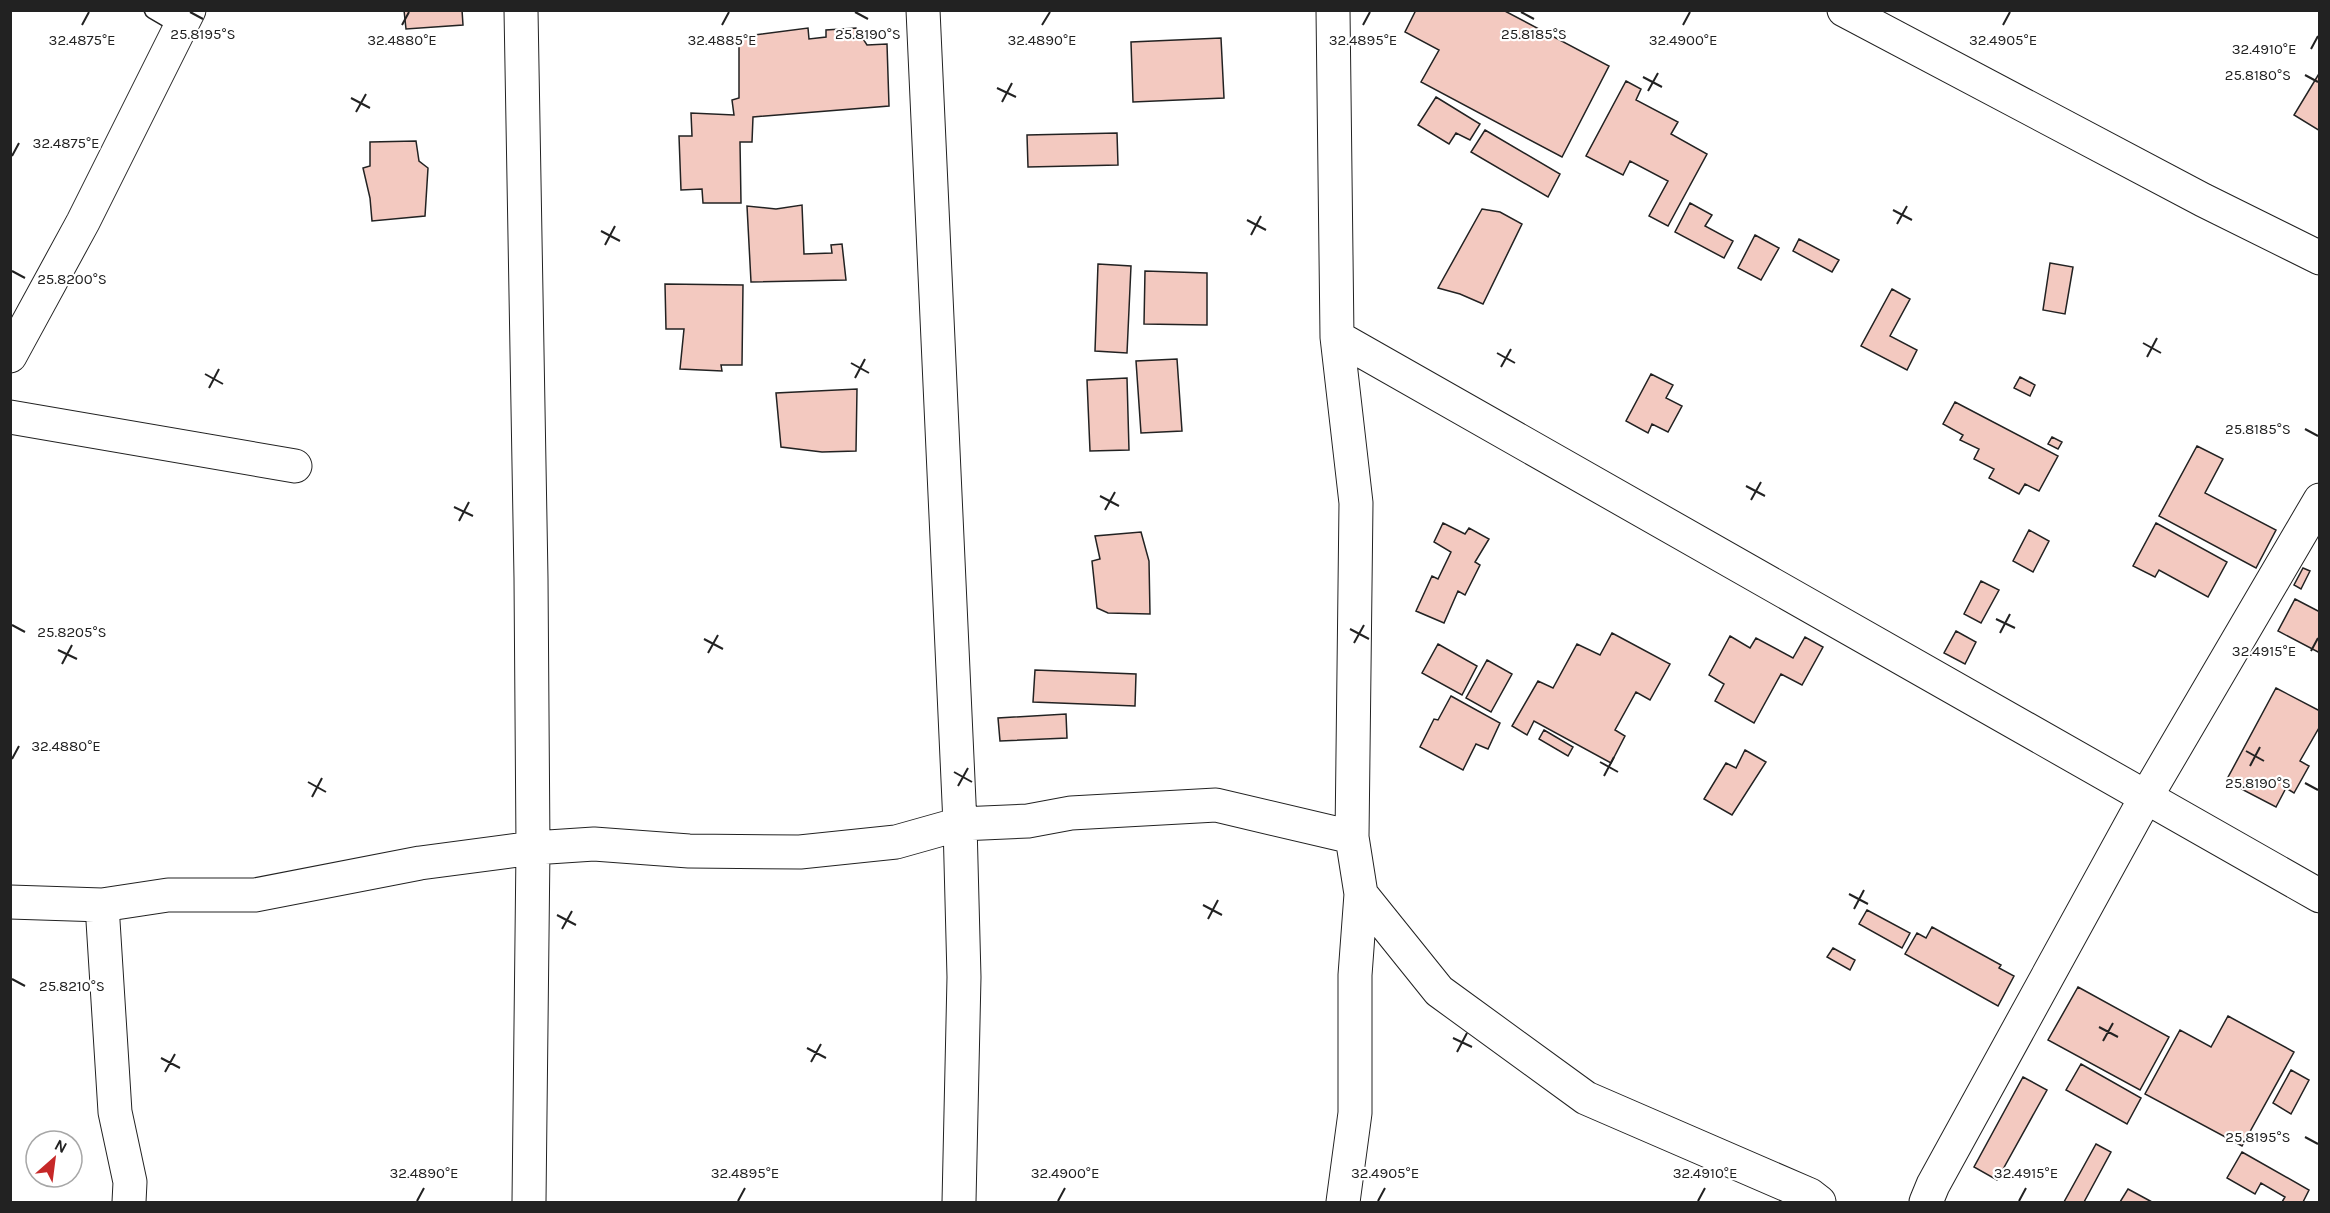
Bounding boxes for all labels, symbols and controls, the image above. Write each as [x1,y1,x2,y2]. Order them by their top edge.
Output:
text: 25.8195°S [170,25,236,43]
text: 25.8190°S [835,25,901,43]
text: 25.8185°S [1501,25,1567,43]
text: 32.4875°E [49,31,115,49]
text: 32.4880°E [367,31,437,49]
text: 32.4885°E [687,31,757,49]
text: 32.4890°E [1008,31,1076,49]
text: 32.4895°E [1329,31,1397,49]
text: 32.4900°E [1649,31,1717,49]
text: 32.4905°E [1969,31,2037,49]
text: 32.4910°E [2232,40,2296,58]
text: 25.8180°S [2225,66,2291,84]
text: 32.4875°E [33,134,99,152]
text: 25.8200°S [37,270,107,288]
text: 25.8185°S [2225,420,2291,438]
text: 25.8205°S [37,623,107,641]
text: 32.4915°E [2232,642,2296,660]
text: 32.4880°E [31,737,101,755]
text: 25.8190°S [2225,774,2291,792]
text: 25.8210°S [39,977,105,995]
text: 25.8195°S [2225,1128,2291,1146]
north arrow [24,1129,84,1189]
text: N [51,1135,70,1157]
text: 32.4890°E [390,1164,458,1182]
text: 32.4895°E [711,1164,779,1182]
text: 32.4900°E [1031,1164,1099,1182]
text: 32.4905°E [1351,1164,1419,1182]
text: 32.4910°E [1673,1164,1737,1182]
text: 32.4915°E [1994,1164,2058,1182]

